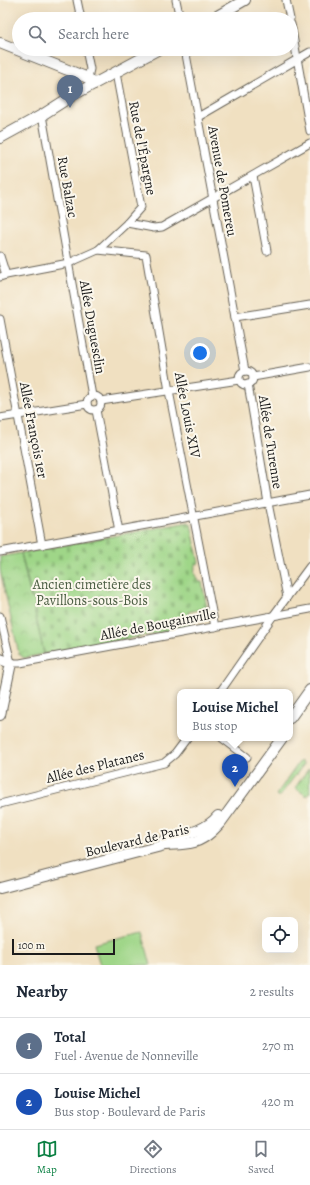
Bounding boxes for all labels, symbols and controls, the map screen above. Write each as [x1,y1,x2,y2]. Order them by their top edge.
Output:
search box [12,12,298,56]
icon: search [26,23,48,45]
text: Search here [58,24,129,44]
pin: 1 [57,75,83,108]
street label: Rue de l'Épargne [124,99,161,197]
street label: Avenue de Pomereu [203,123,242,238]
street label: Rue Balzac [53,155,82,219]
street label: Allée Duguesclin [75,278,110,376]
your location [190,343,210,363]
street label: Allée Louis XIV [170,370,205,460]
street label: Allée François 1er [15,379,52,481]
street label: Allée de Turenne [254,393,287,490]
park label: Ancien cimetière des Pavillons-sous-Bois [32,575,151,610]
street label: Allée de Bougainville [98,604,218,645]
popup [177,689,293,741]
text: Louise Michel [192,697,278,717]
text: Bus stop [192,717,237,734]
street label: Allée des Platanes [43,745,146,788]
pin: 2 [222,754,248,787]
street label: Boulevard de Paris [83,819,191,862]
map controls [262,917,298,953]
button: locate [262,917,298,953]
scale bar [12,937,115,956]
text: 100 m [18,938,45,953]
text: Nearby [16,980,67,1003]
text: 2 results [250,983,294,1000]
text: Total [54,1027,86,1047]
text: 1 [27,1037,31,1054]
text: 270 m [262,1037,294,1054]
text: Fuel · Avenue de Nonneville [54,1047,198,1064]
text: Louise Michel [54,1083,140,1103]
text: 2 [26,1093,32,1110]
text: 420 m [262,1093,294,1110]
text: Bus stop · Boulevard de Paris [54,1103,206,1120]
tab: Map [36,1138,58,1177]
tab: Directions [129,1138,177,1177]
tab: Saved [248,1138,274,1177]

